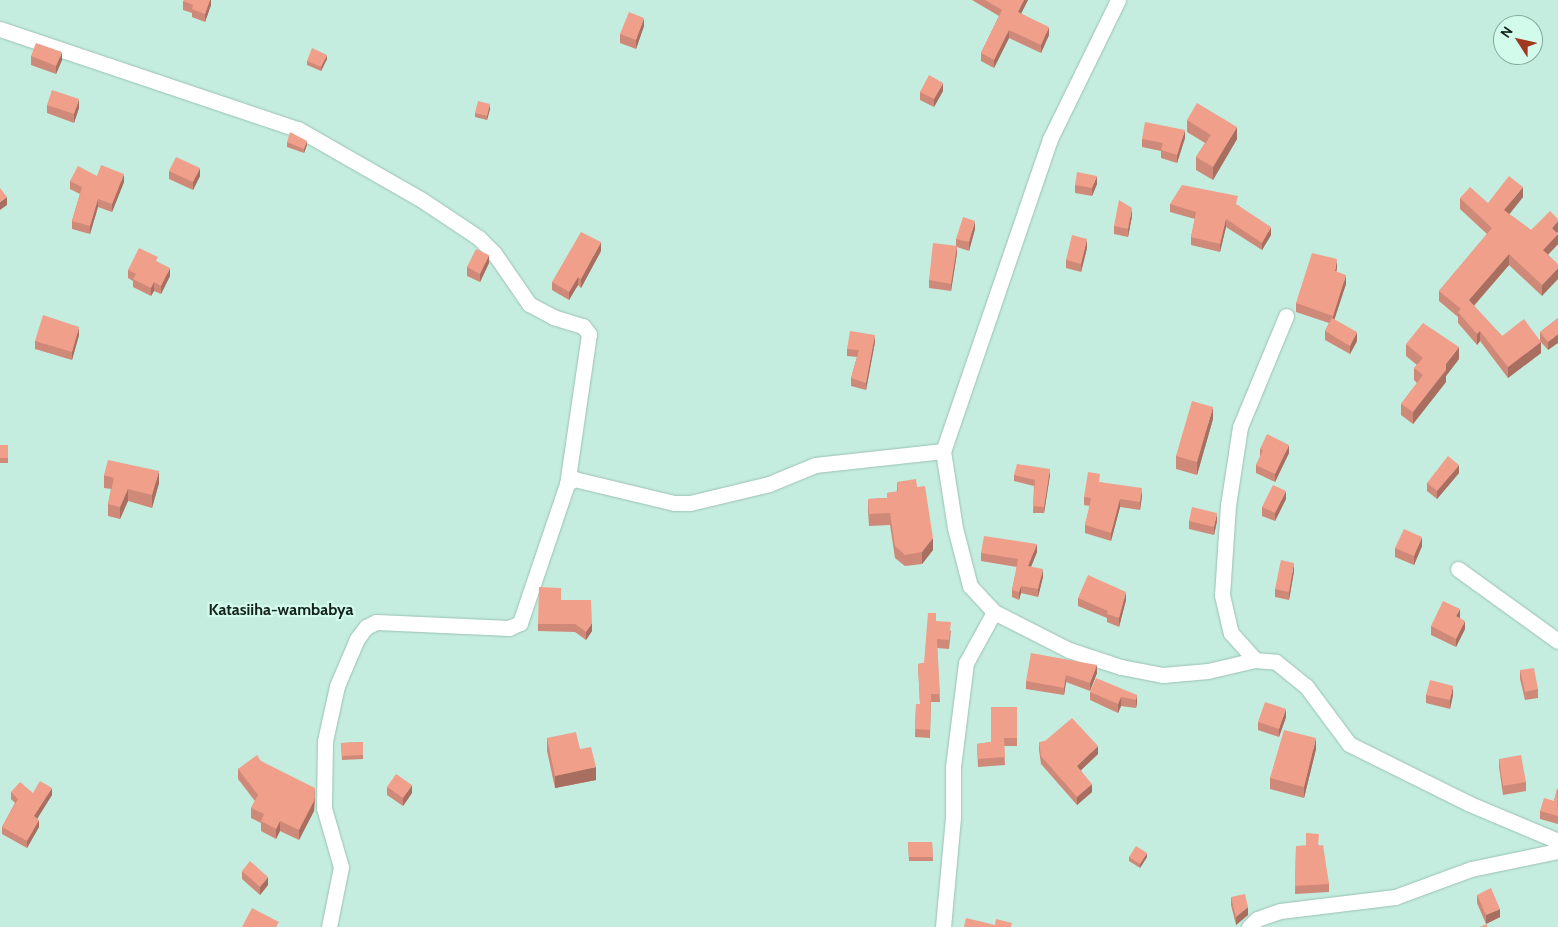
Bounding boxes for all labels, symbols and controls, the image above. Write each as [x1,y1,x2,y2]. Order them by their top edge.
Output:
north arrow [1493,15,1543,65]
text: N [1496,23,1517,41]
district label: Katasiiha-wambabya [208,600,354,620]

